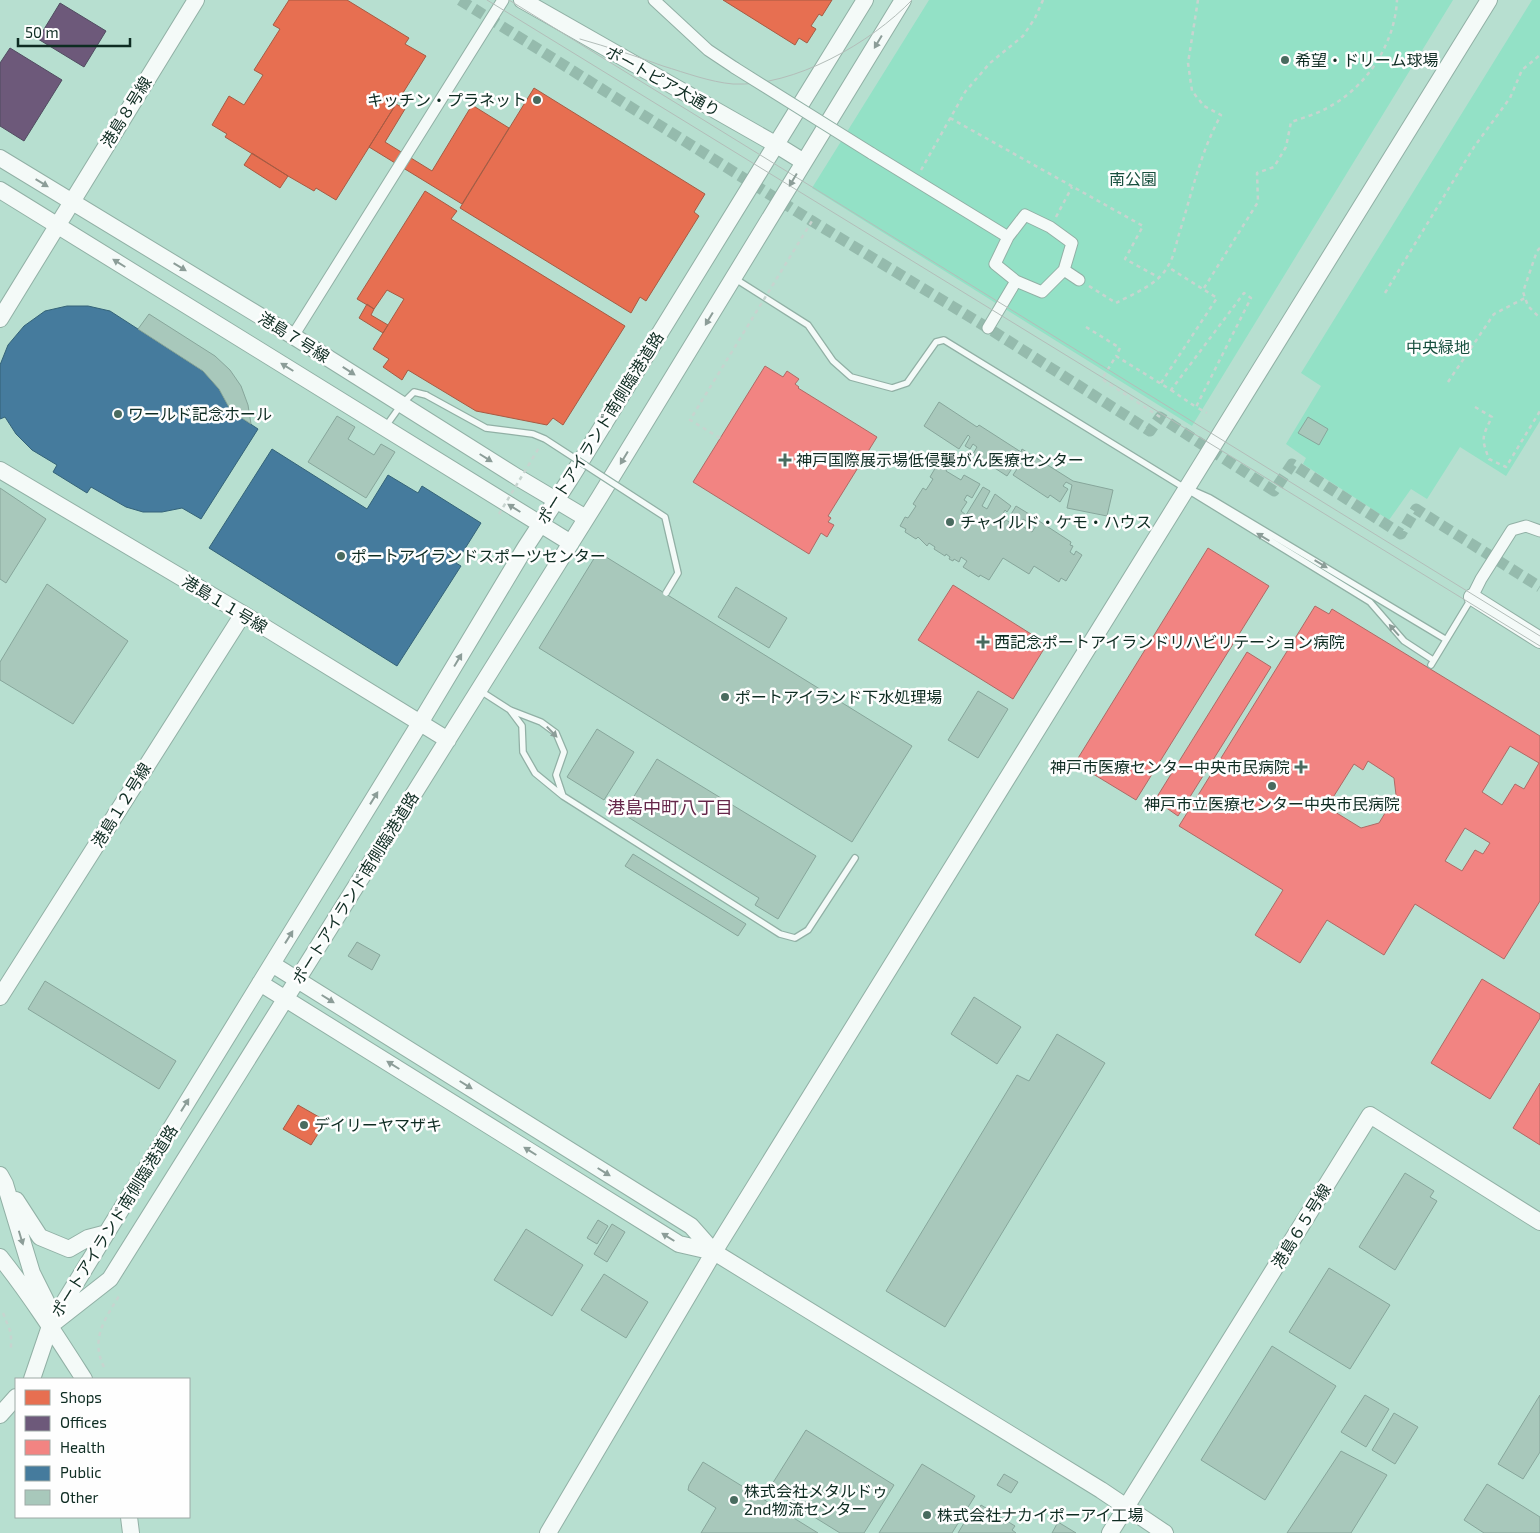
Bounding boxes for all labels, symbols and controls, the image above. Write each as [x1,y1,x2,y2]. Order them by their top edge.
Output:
scale bar [18,15,130,47]
text: 50 m [25,23,59,41]
one-way arrow [873,35,882,48]
street label: ポートピア大通り [603,41,724,120]
place label: 希望・ドリーム球場 [1295,50,1439,69]
marker: 希望・ドリーム球場 [1279,54,1291,66]
street label: 港島８号線 [96,73,155,151]
place label: キッチン・プラネット [367,90,527,109]
marker: キッチン・プラネット [531,94,543,106]
park label: 南公園 [1109,169,1157,188]
one-way arrow [789,174,798,187]
one-way arrow [35,179,48,188]
one-way arrow [112,259,125,268]
one-way arrow [174,263,187,272]
street label: 港島７号線 [255,307,333,366]
one-way arrow [704,313,713,326]
street label: ポートアイランド南側臨港道路 [532,328,667,527]
park label: 中央緑地 [1406,337,1470,356]
one-way arrow [280,362,293,372]
one-way arrow [342,366,355,376]
place label: ワールド記念ホール [128,404,272,423]
marker: ワールド記念ホール [112,408,124,420]
place label: 神戸国際展示場低侵襲がん医療センター [796,450,1084,469]
one-way arrow [619,451,629,464]
one-way arrow [480,453,493,462]
marker: 神戸国際展示場低侵襲がん医療センター [778,453,792,467]
one-way arrow [508,503,521,512]
place label: チャイルド・ケモ・ハウス [960,512,1152,531]
marker: チャイルド・ケモ・ハウス [944,516,956,528]
one-way arrow [1256,533,1269,542]
place label: ポートアイランドスポーツセンター [351,546,606,565]
marker: ポートアイランドスポーツセンター [335,550,347,562]
one-way arrow [1314,560,1327,569]
street label: 港島１１号線 [179,571,271,636]
one-way arrow [1389,624,1400,637]
place label: 西記念ポートアイランドリハビリテーション病院 [994,632,1345,651]
marker: 西記念ポートアイランドリハビリテーション病院 [976,635,990,649]
one-way arrow [454,653,463,666]
place label: ポートアイランド下水処理場 [735,687,942,706]
marker: ポートアイランド下水処理場 [719,691,731,703]
one-way arrow [546,726,558,738]
place label: 神戸市医療センター中央市民病院 [1050,757,1290,776]
street label: 港島１２号線 [87,759,154,850]
marker: 神戸市医療センター中央市民病院 [1294,760,1308,774]
marker: 神戸市立医療センター中央市民病院 [1266,780,1278,792]
street label: ポートアイランド南側臨港道路 [287,788,422,987]
one-way arrow [369,792,378,805]
place label: 神戸市立医療センター中央市民病院 [1144,794,1400,813]
district label: 港島中町八丁目 [607,796,733,818]
one-way arrow [284,930,293,943]
one-way arrow [321,994,335,1004]
one-way arrow [386,1060,399,1070]
one-way arrow [459,1081,472,1090]
one-way arrow [181,1099,190,1112]
place label: デイリーヤマザキ [314,1115,442,1134]
marker: デイリーヤマザキ [298,1119,310,1131]
street label: ポートアイランド南側臨港道路 [46,1121,181,1320]
one-way arrow [524,1146,537,1156]
one-way arrow [597,1167,610,1176]
street label: 港島６５号線 [1267,1180,1334,1271]
one-way arrow [18,1230,26,1245]
one-way arrow [662,1232,675,1242]
legend [15,1378,190,1518]
text: Shops [60,1388,102,1406]
text: Offices [60,1413,107,1431]
text: Health [60,1438,105,1456]
text: Public [60,1463,101,1481]
place label: 株式会社メタルドゥ 2nd物流センター [744,1481,888,1518]
text: Other [60,1488,99,1506]
marker: 株式会社メタルドゥ 2nd物流センター [728,1494,740,1506]
place label: 株式会社ナカイポーアイ工場 [937,1505,1144,1524]
marker: 株式会社ナカイポーアイ工場 [921,1509,933,1521]

